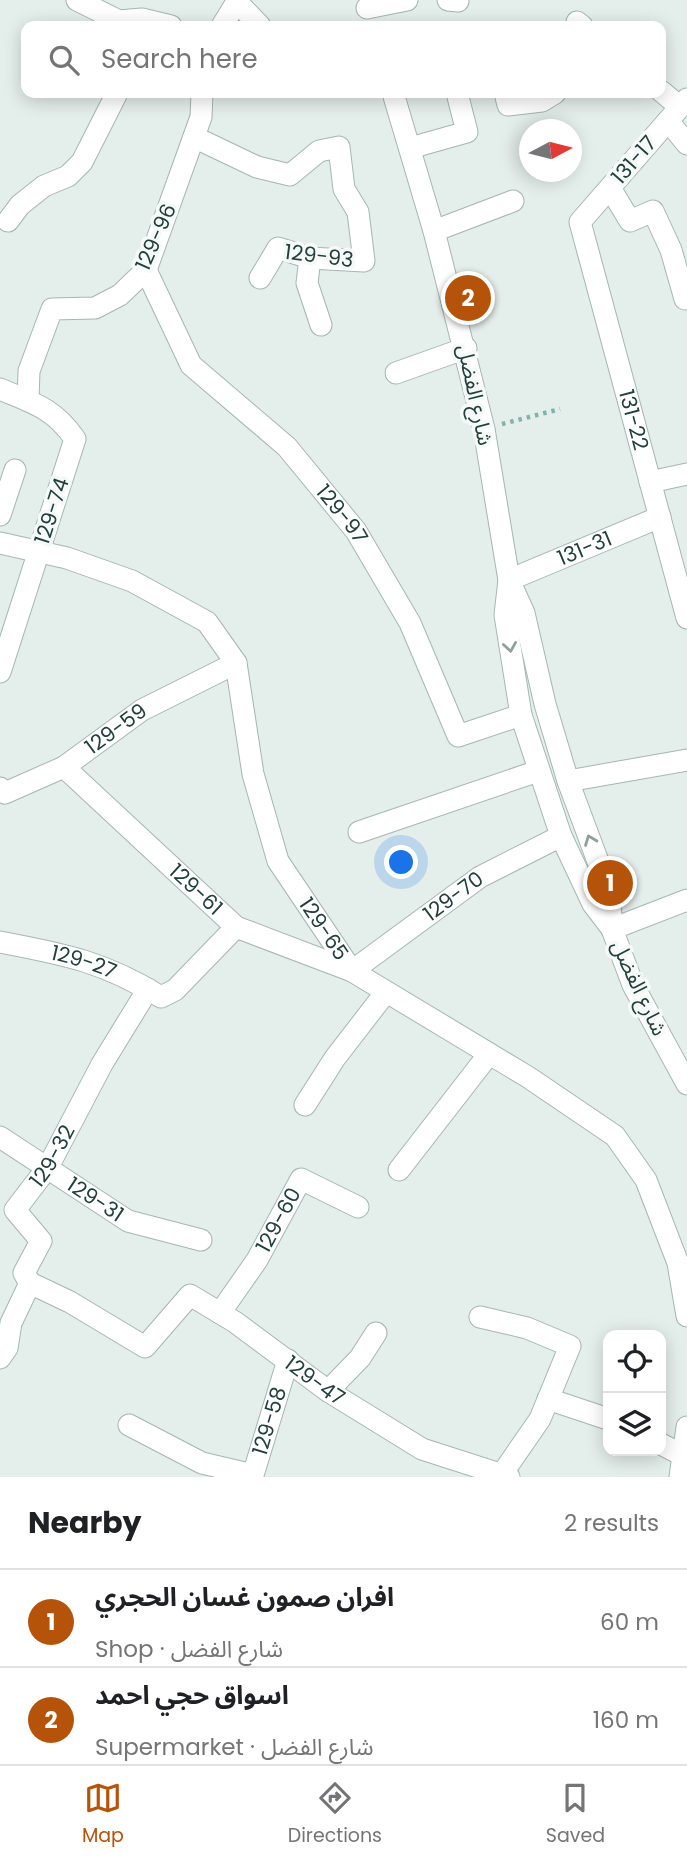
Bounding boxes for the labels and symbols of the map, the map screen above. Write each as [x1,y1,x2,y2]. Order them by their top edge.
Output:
north arrow [519,119,582,182]
street label: 131-17 [604,129,663,190]
street label: 129-96 [128,199,183,275]
street label: 129-93 [283,237,355,274]
pin: 2 [445,272,491,324]
street label: شارع الفضل [450,342,500,448]
street label: 131-22 [612,386,656,453]
street label: 129-74 [27,474,76,548]
street label: 129-97 [309,478,375,549]
street label: 131-31 [553,524,616,572]
one-way arrow [502,641,517,653]
street label: 129-59 [79,696,153,761]
one-way arrow [584,835,598,847]
your location [384,845,418,879]
street label: 129-61 [163,857,229,922]
pin: 1 [587,857,633,909]
street label: 129-70 [417,864,489,928]
street label: 129-65 [293,891,356,966]
street label: شارع الفضل [604,935,674,1041]
street label: 129-27 [48,938,121,986]
street label: 129-32 [22,1120,82,1193]
street label: 129-31 [61,1170,130,1228]
street label: 129-60 [249,1182,308,1258]
street label: 129-47 [279,1349,351,1412]
street label: 129-58 [245,1383,293,1459]

